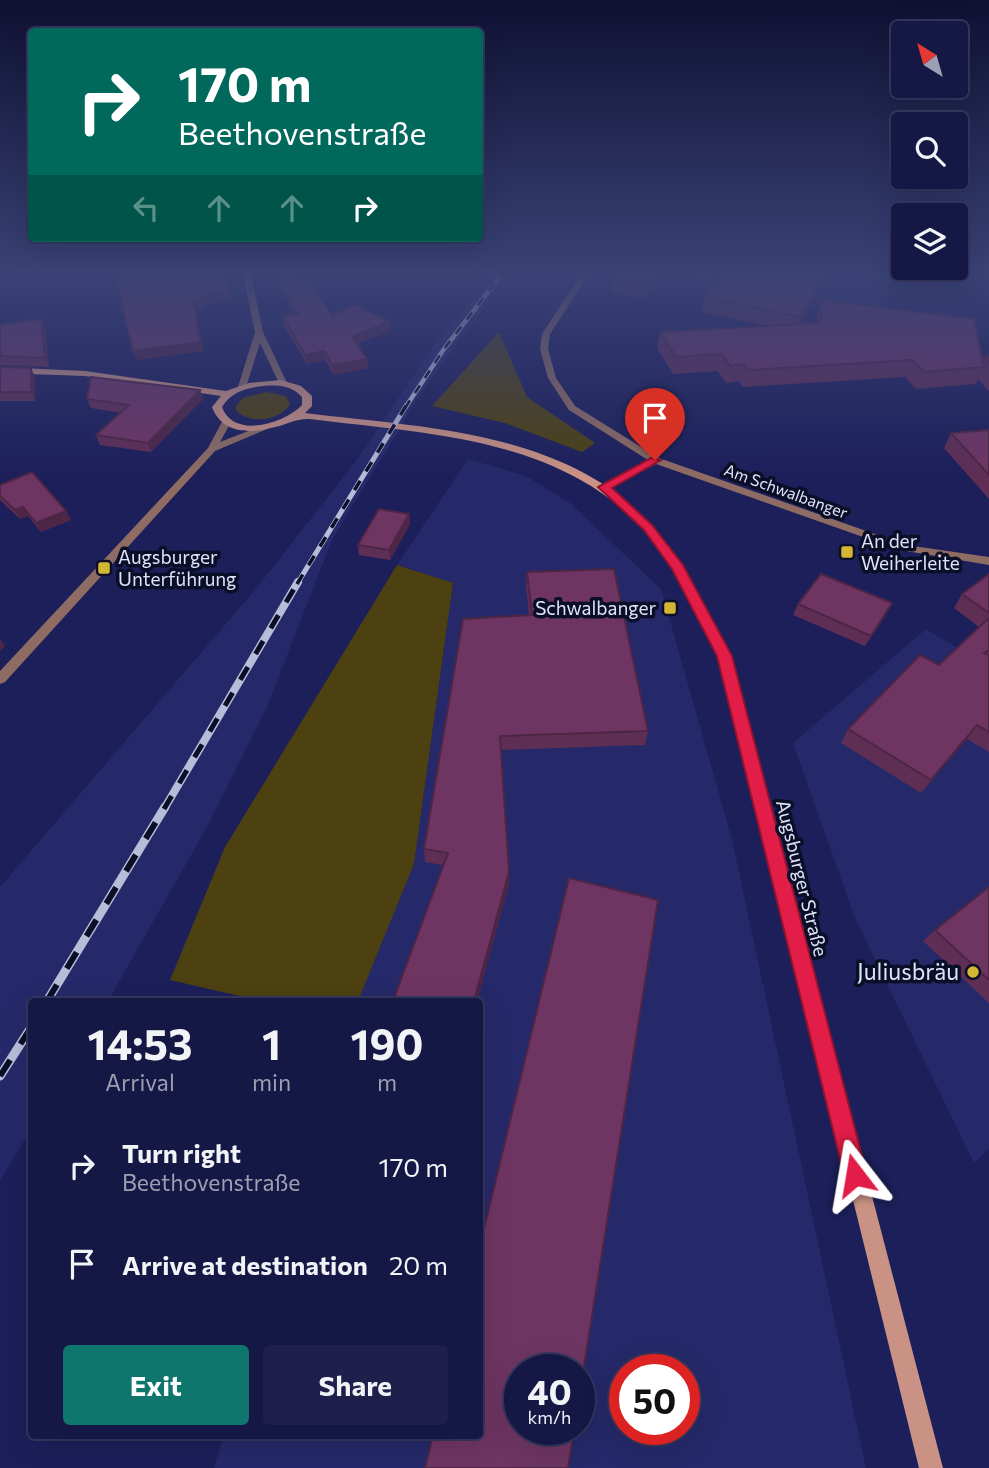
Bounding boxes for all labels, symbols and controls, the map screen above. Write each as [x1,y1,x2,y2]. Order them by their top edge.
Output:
north arrow [891,21,968,98]
map controls [891,21,968,280]
text: 170 m [178,52,311,112]
icon: right [63,56,154,147]
text: Beethovenstraße [178,112,426,152]
button: search [891,112,968,189]
icon: left [127,189,165,227]
icon: ahead [200,189,238,227]
icon: ahead [273,189,311,227]
icon: right [346,189,384,227]
button: layers [891,203,968,280]
pin [625,388,685,460]
icon: arrive [636,399,674,437]
street label: Am Schwalbanger [722,459,851,522]
place label: An der Weiherleite [861,529,960,574]
marker: An der Weiherleite [839,544,855,560]
place label: Augsburger Unterführung [118,545,236,590]
marker: Augsburger Unterführung [96,560,112,576]
place label: Schwalbanger [535,596,656,619]
marker: Schwalbanger [662,600,678,616]
street label: Augsburger Straße [772,797,833,959]
place label: Juliusbräu [857,957,959,985]
marker: Juliusbräu [965,964,981,980]
text: 14:53 [88,1017,192,1069]
text: 1 [262,1017,281,1069]
text: 190 [351,1017,423,1069]
text: Arrival [105,1068,175,1096]
text: min [252,1068,291,1096]
text: m [377,1068,397,1096]
text: Turn right [122,1137,241,1168]
position arrow [818,1138,892,1212]
icon: right [63,1147,101,1185]
text: 170 m [379,1151,448,1182]
text: Beethovenstraße [122,1168,300,1196]
icon: arrive [63,1245,101,1283]
text: Arrive at destination [122,1249,368,1280]
text: 20 m [389,1249,448,1280]
button: Exit [63,1345,249,1425]
button: Share [263,1345,448,1425]
speed limit sign: 50 [609,1354,700,1445]
text: 40 [527,1369,572,1412]
text: km/h [528,1406,571,1428]

